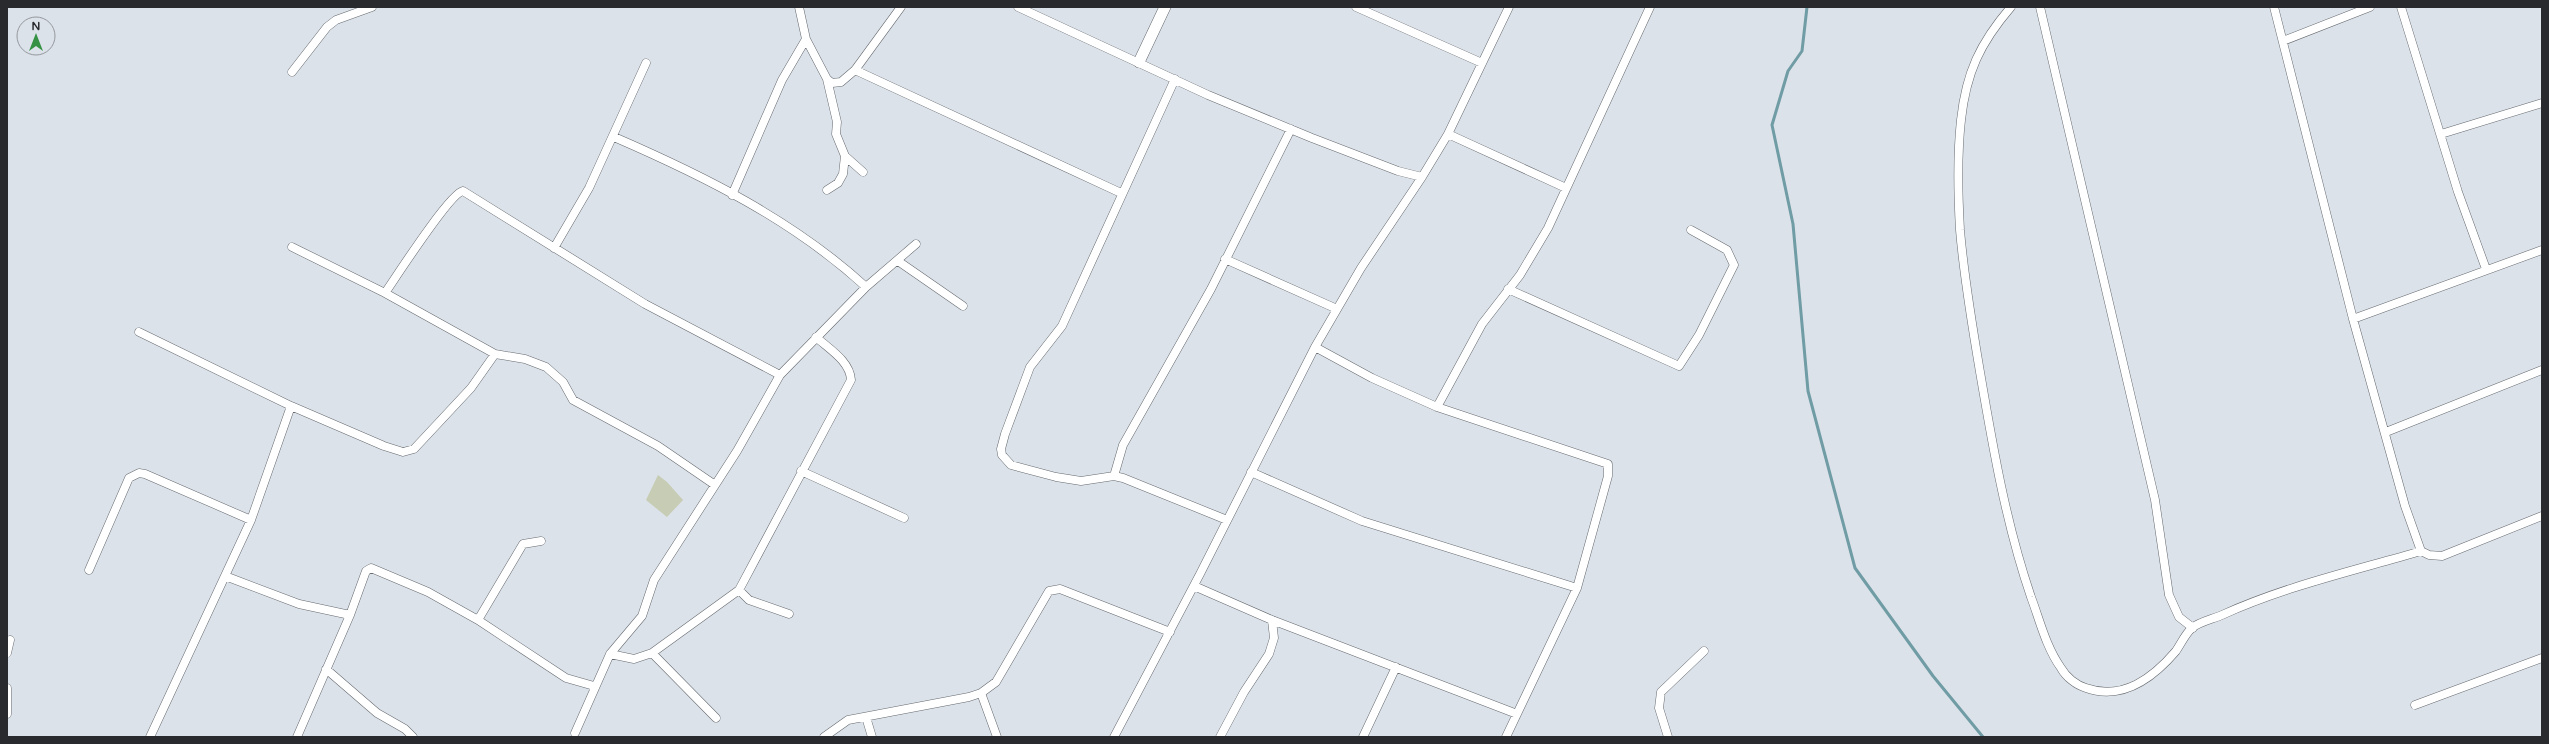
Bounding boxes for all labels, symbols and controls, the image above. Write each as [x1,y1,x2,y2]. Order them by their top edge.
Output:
north arrow [16,16,56,56]
text: N [32,20,40,33]

